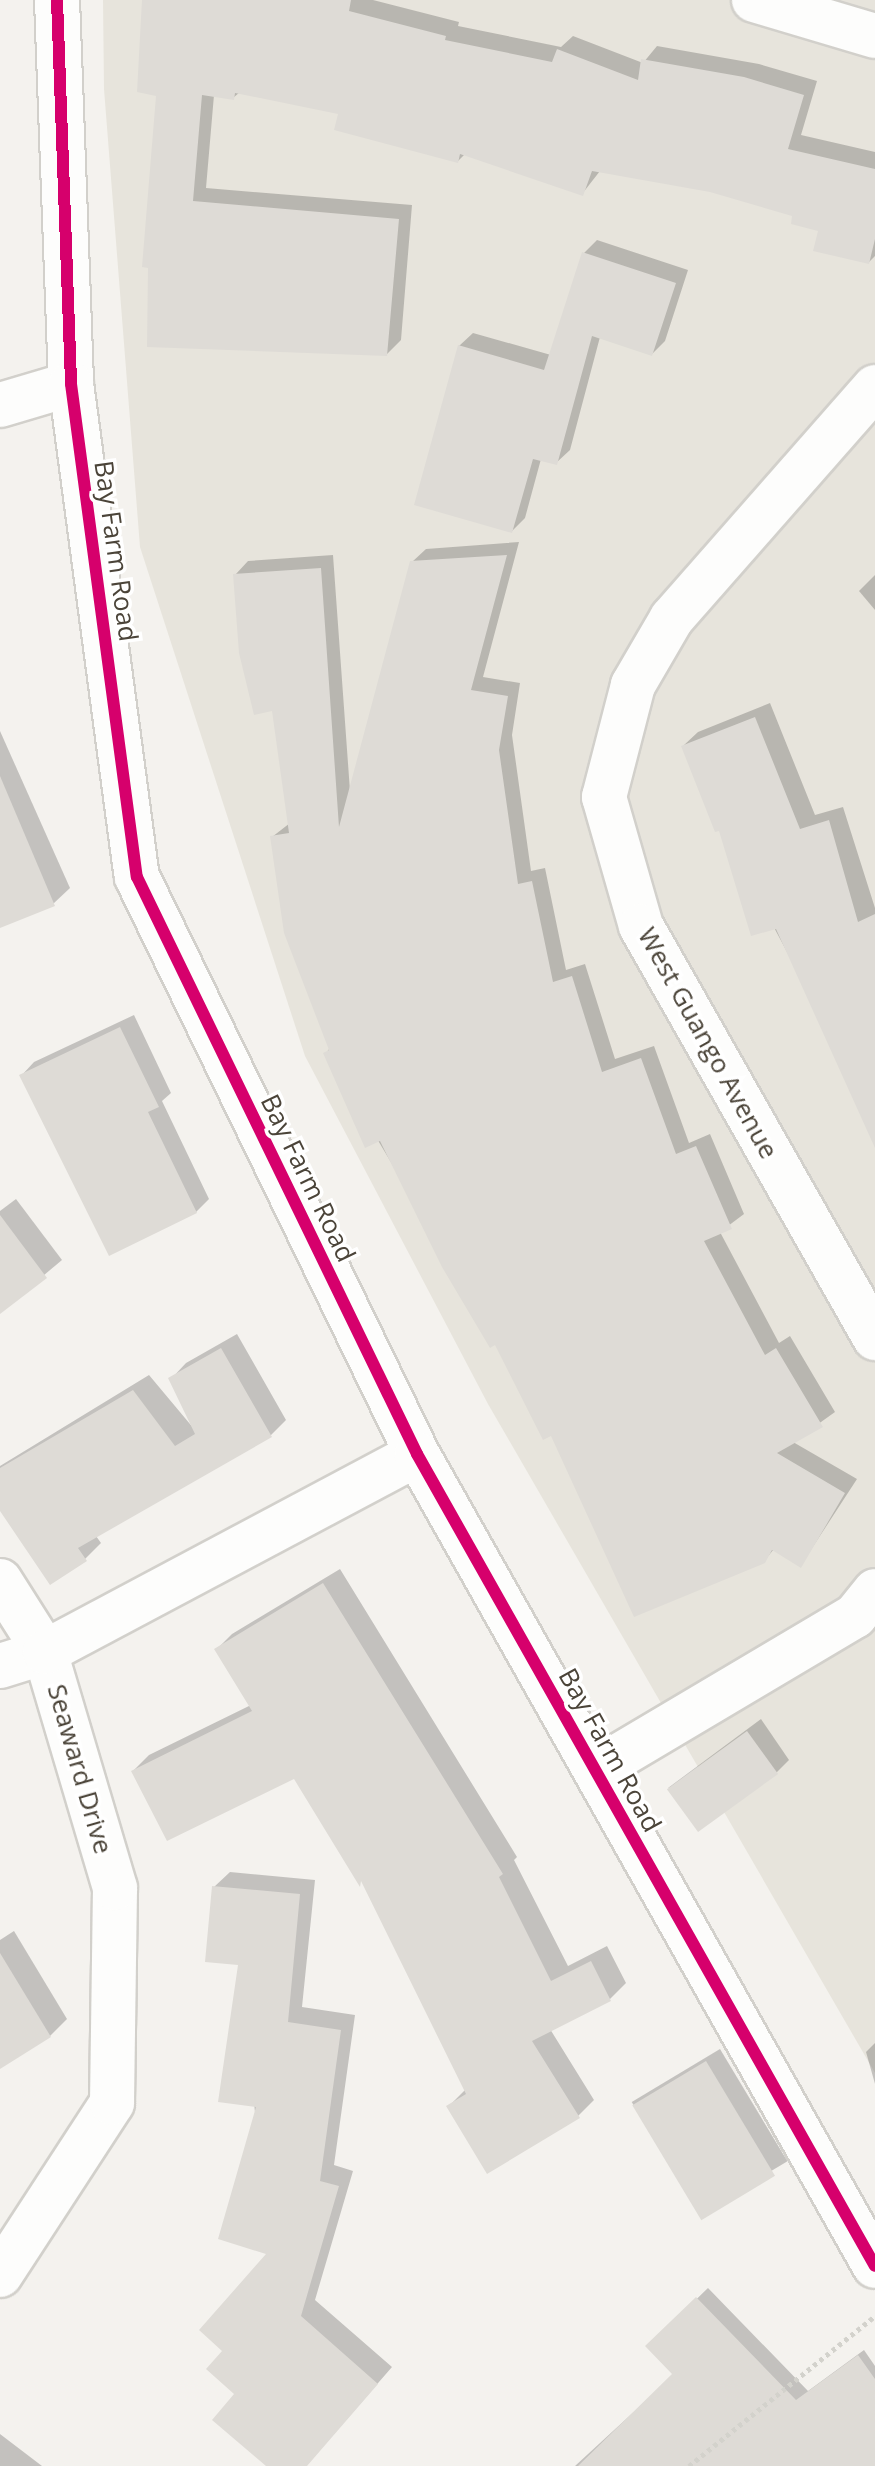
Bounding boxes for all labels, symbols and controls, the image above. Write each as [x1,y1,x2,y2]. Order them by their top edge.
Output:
street label: Bay Farm Road [88,459,144,643]
street label: West Guango Avenue [632,922,784,1164]
street label: Bay Farm Road [254,1089,362,1267]
street label: Bay Farm Road [552,1663,668,1837]
street label: Seaward Drive [41,1681,119,1857]

